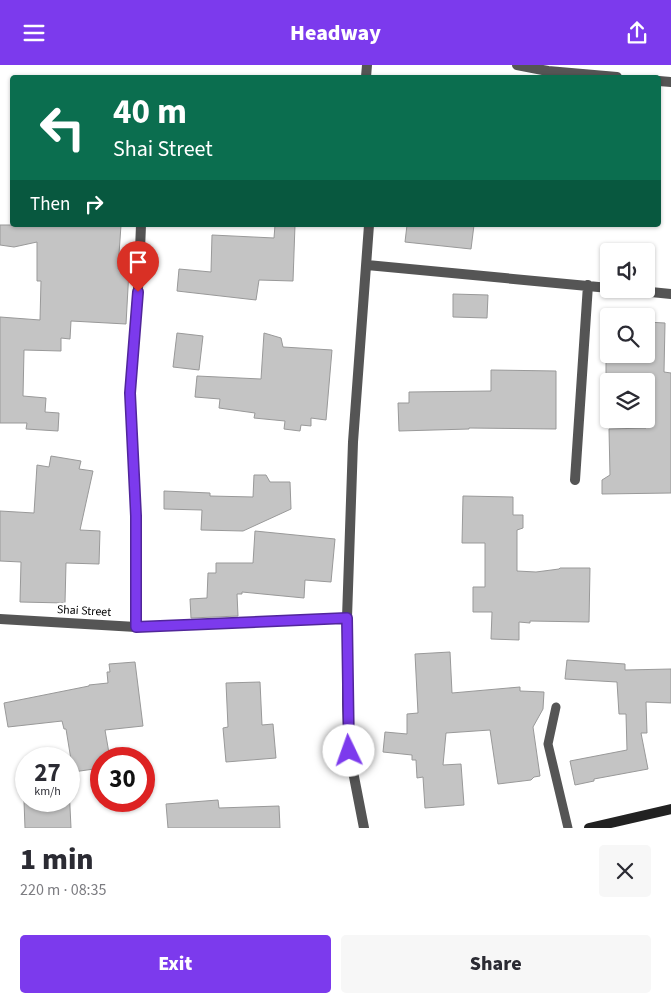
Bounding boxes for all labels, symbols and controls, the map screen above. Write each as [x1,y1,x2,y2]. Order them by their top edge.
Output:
text: Headway [290,17,381,49]
icon: menu [20,19,48,47]
icon: share [623,19,651,47]
text: 40 m [113,87,187,137]
icon: left [30,95,95,160]
text: Shai Street [113,133,213,165]
icon: right [80,190,108,218]
text: Then [30,191,70,218]
pin [117,241,159,292]
map controls [600,243,655,428]
button: sound [600,243,655,298]
icon: arrive [124,248,152,276]
button: search [600,308,655,363]
button: layers [600,373,655,428]
street label: Shai Street [56,601,112,621]
position arrow [322,724,374,776]
speed limit sign: 30 [90,747,155,812]
text: 27 [34,755,61,791]
text: km/h [34,783,61,800]
text: 1 min [20,838,94,881]
button: close [599,845,651,897]
text: 220 m · 08:35 [20,879,107,901]
button: Exit [20,935,331,993]
button: Share [341,935,651,993]

